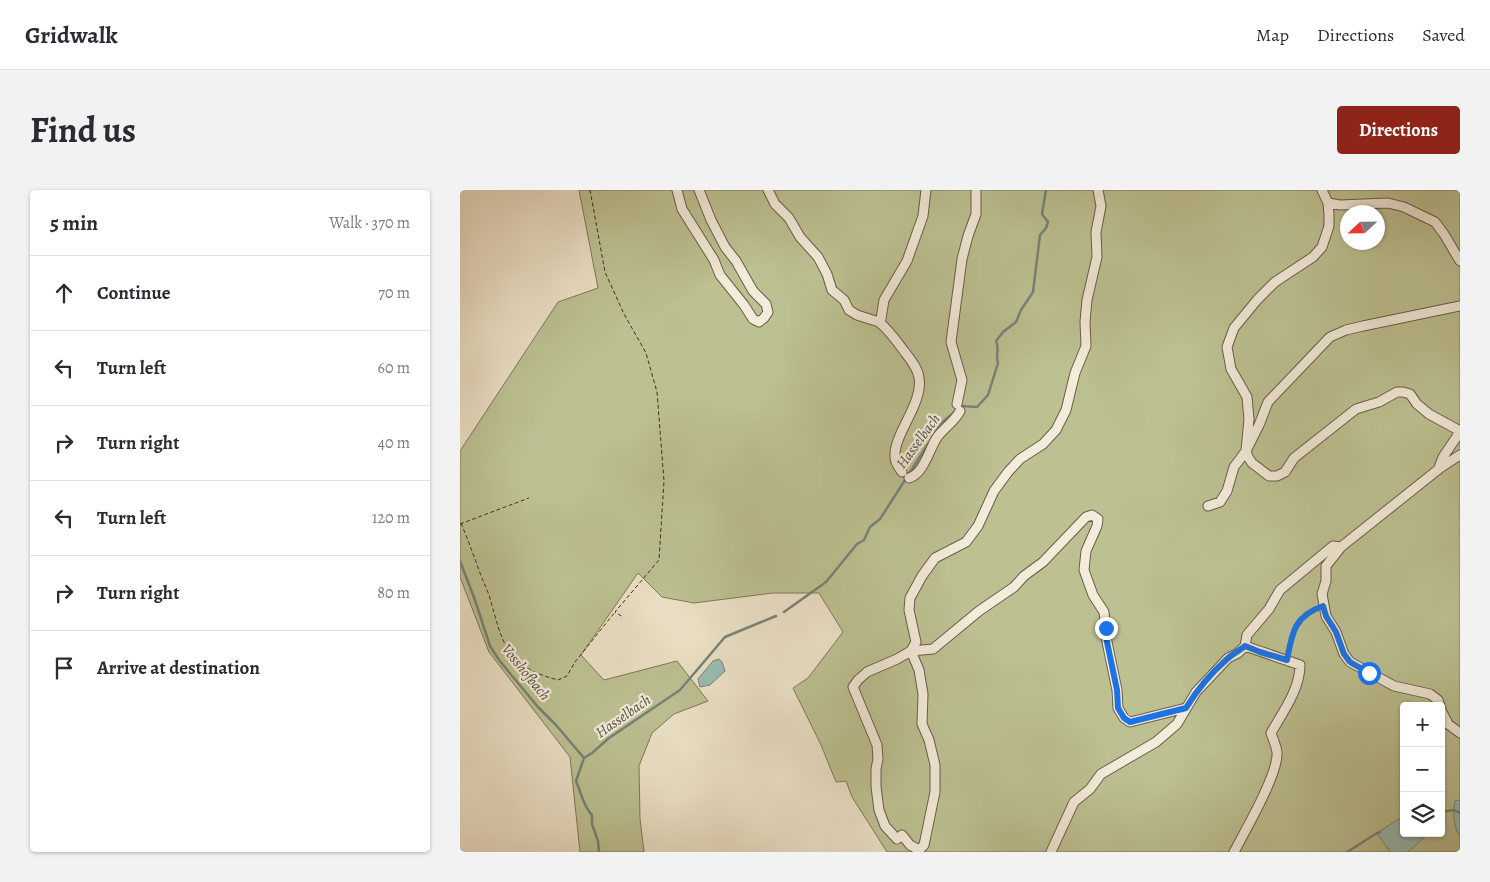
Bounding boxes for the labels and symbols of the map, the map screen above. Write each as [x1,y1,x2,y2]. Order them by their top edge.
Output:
north arrow [1340,205,1385,250]
water label: Hasselbach [891,410,945,472]
route end [1095,617,1118,640]
water label: Vosshofbach [497,640,555,704]
route start [1358,662,1381,685]
water label: Hasselbach [591,690,655,742]

